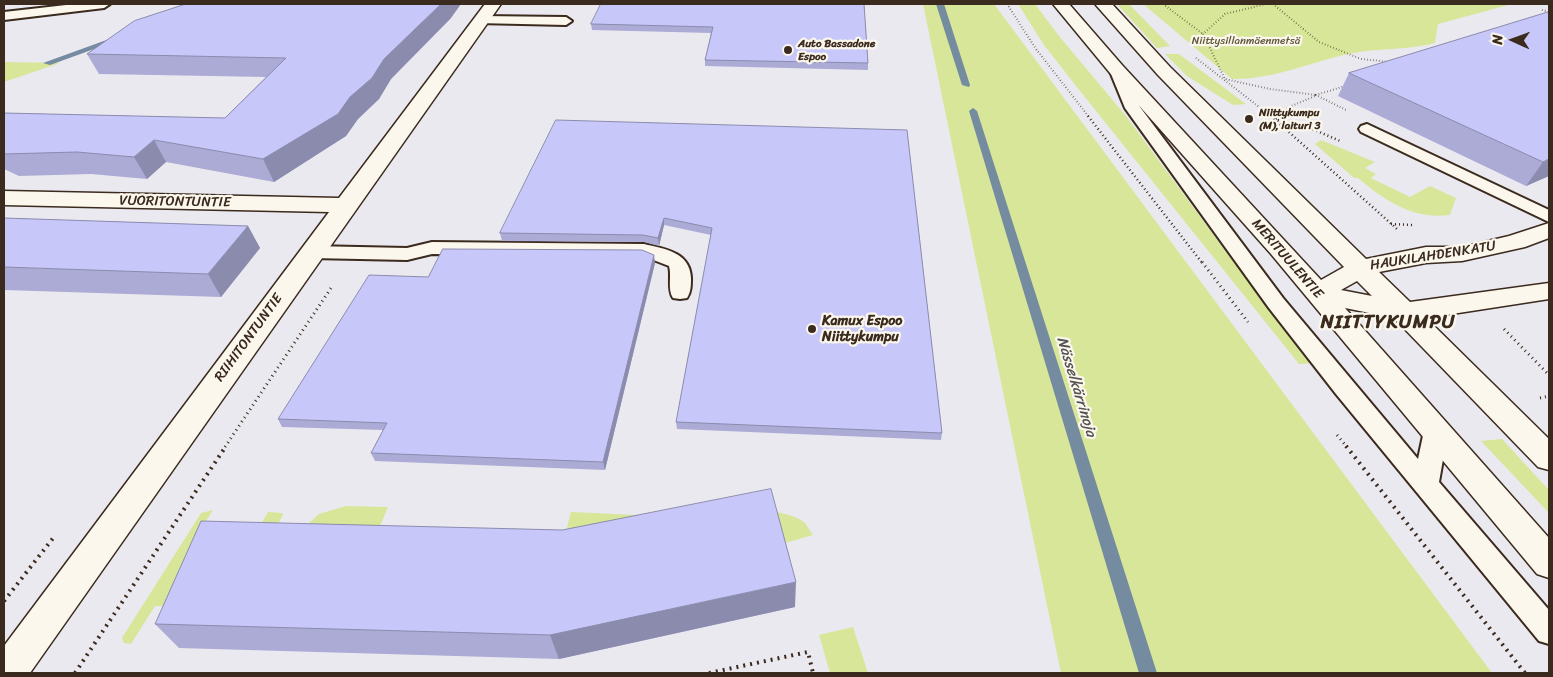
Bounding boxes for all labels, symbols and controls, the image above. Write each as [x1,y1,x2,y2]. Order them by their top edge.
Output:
north arrow [1488,15,1538,65]
park label: Niittysillanmäenmetsä [1192,34,1300,48]
text: N [1485,34,1510,45]
place label: Auto Bassadone Espoo [798,37,875,63]
marker: Auto Bassadone Espoo [782,44,794,56]
place label: Niittykumpu (M), laituri 3 [1259,106,1320,132]
marker: Niittykumpu (M), laituri 3 [1243,113,1255,125]
street label: VUORITONTUNTIE [119,193,231,211]
street label: MERITUULENTIE [1248,216,1326,302]
street label: HAUKILAHDENKATU [1369,238,1497,274]
street label: RIIHITONTUNTIE [211,291,287,385]
district label: NIITTYKUMPU [1321,312,1455,334]
place label: Kamux Espoo Niittykumpu [822,313,902,346]
marker: Kamux Espoo Niittykumpu [806,323,818,335]
water label: Nässelkärrinoja [1052,335,1100,439]

